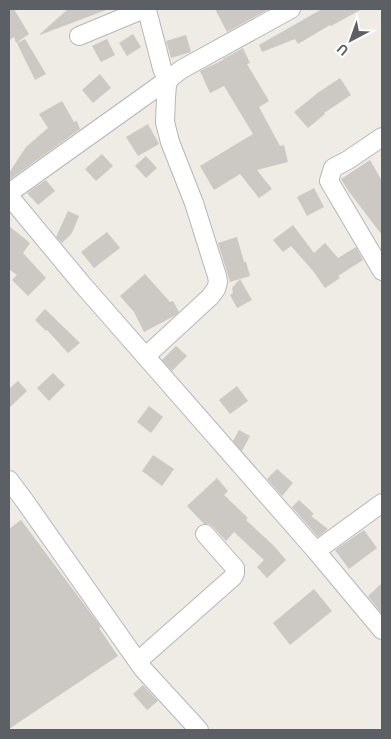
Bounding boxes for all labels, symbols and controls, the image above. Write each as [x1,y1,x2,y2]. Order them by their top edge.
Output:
north arrow [326,15,376,65]
text: U [334,41,351,59]

